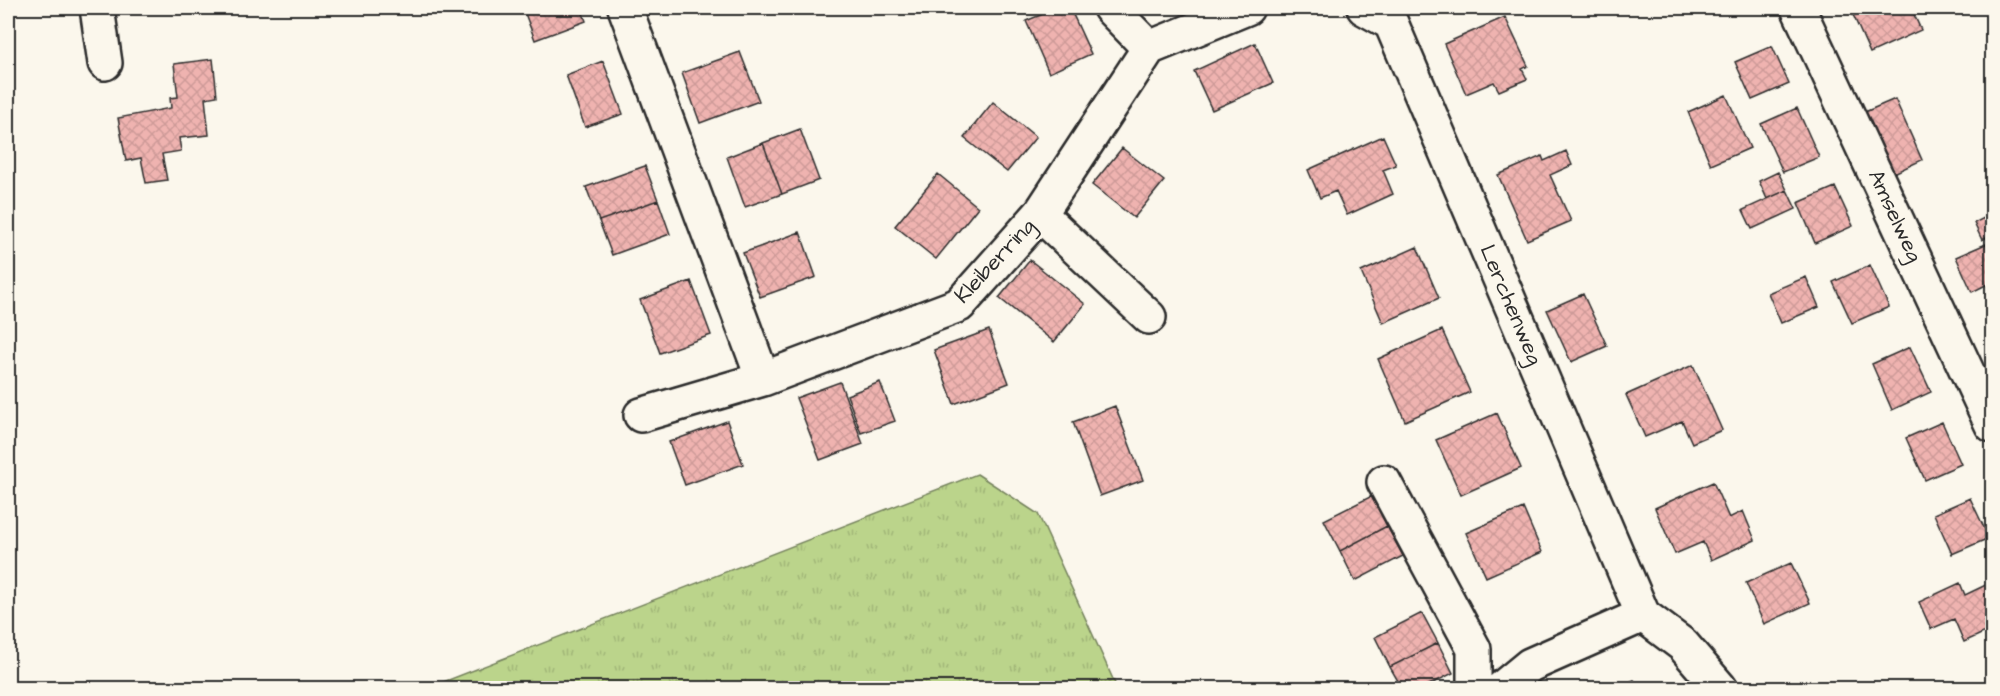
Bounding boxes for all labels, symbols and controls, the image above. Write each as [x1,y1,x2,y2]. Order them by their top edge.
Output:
street label: Amselweg [1859,165,1930,268]
street label: Kleiberring [947,212,1043,311]
street label: Lerchenweg [1471,240,1550,370]

